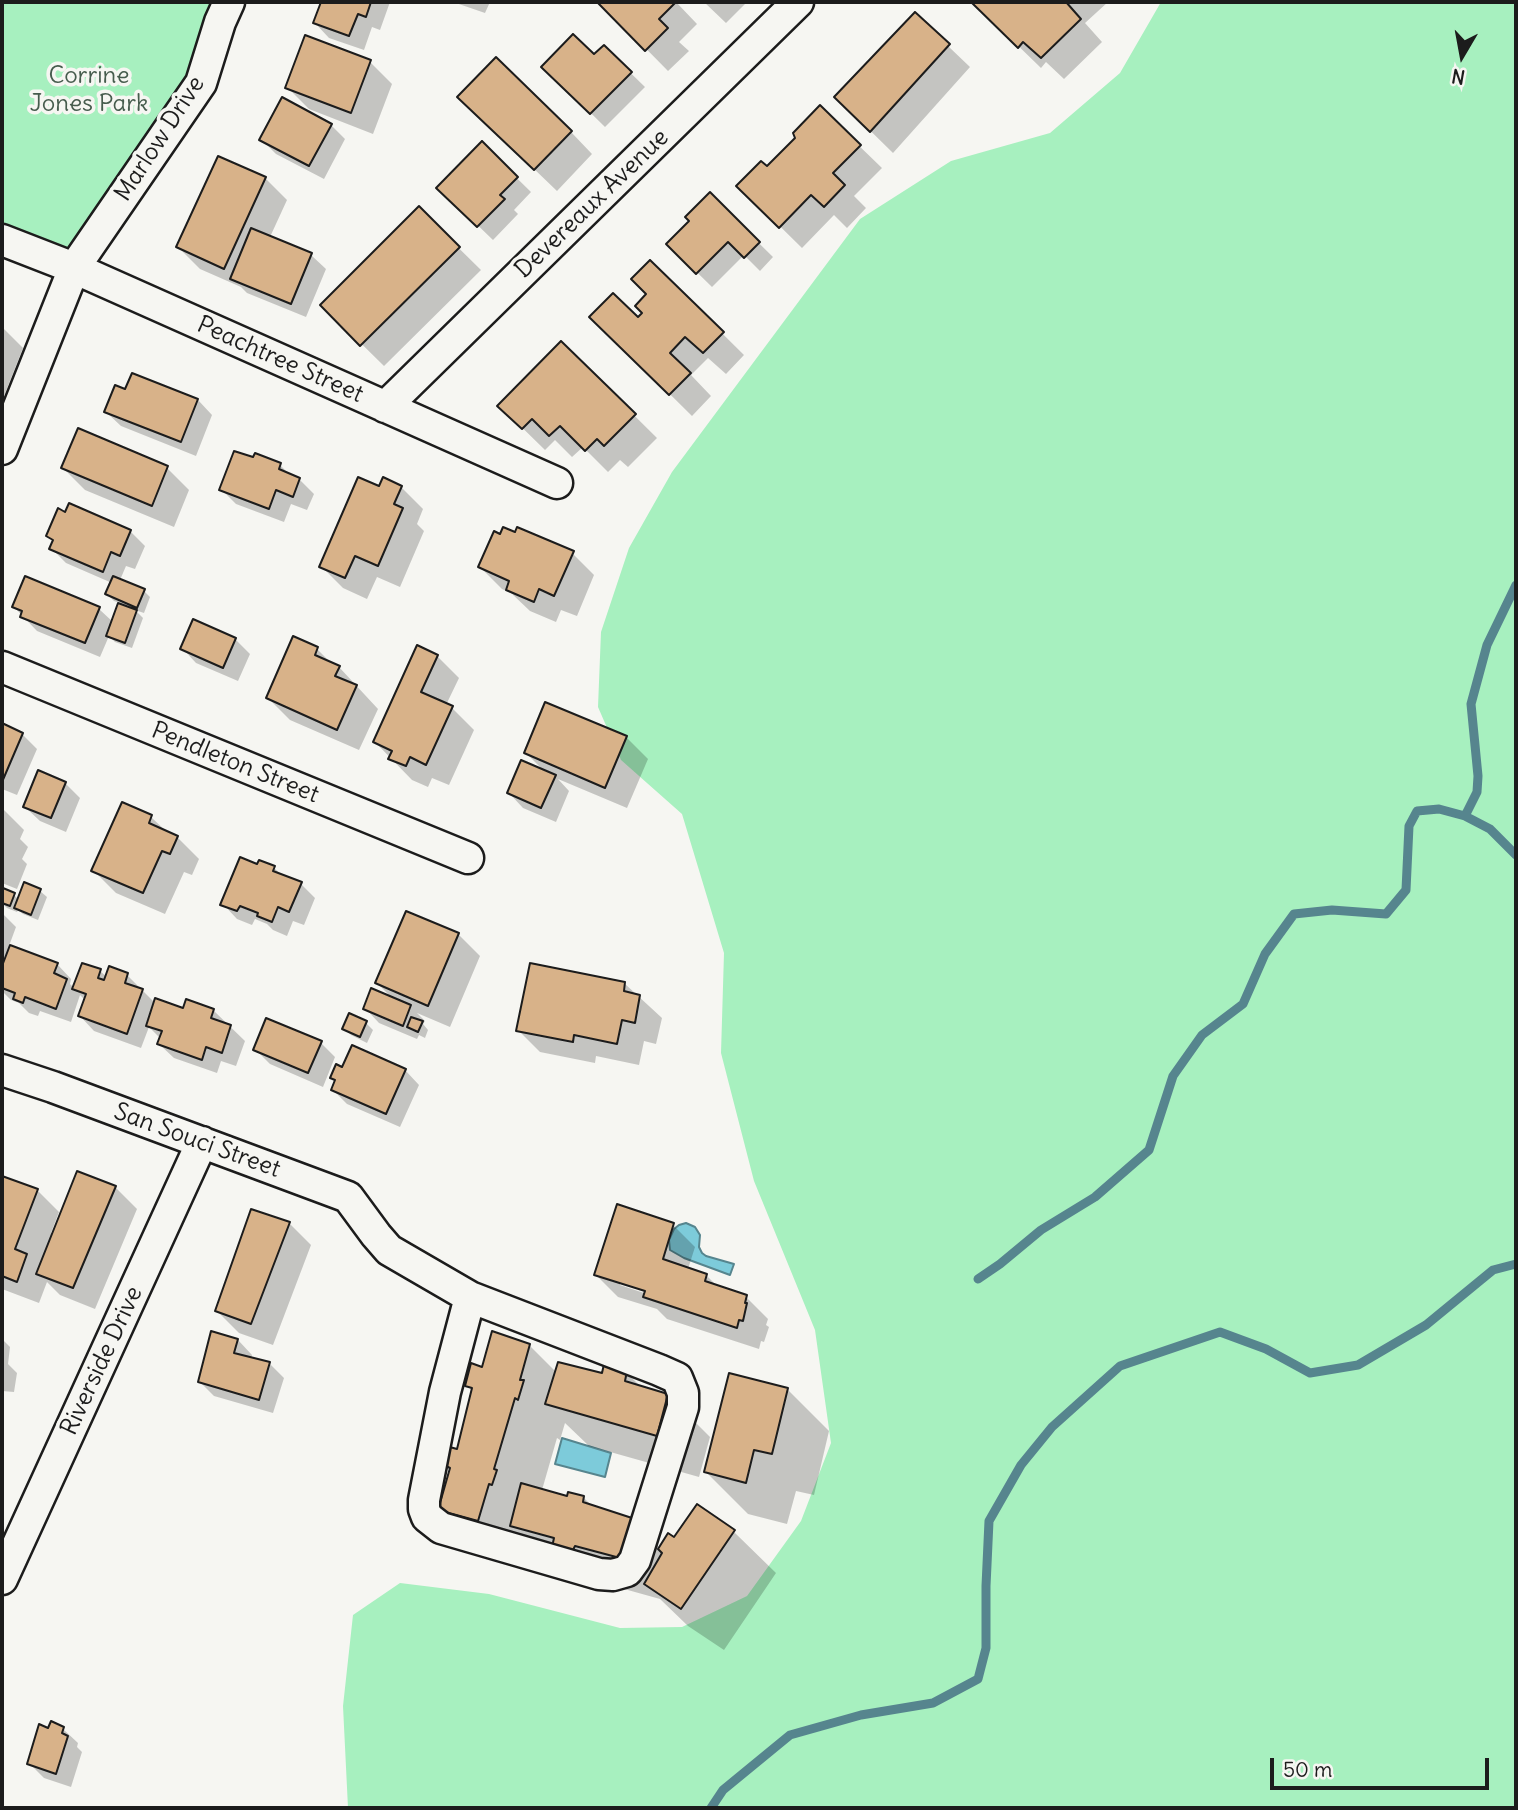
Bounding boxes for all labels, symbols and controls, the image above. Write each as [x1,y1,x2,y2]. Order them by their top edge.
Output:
north arrow [1427,21,1497,91]
park label: Corrine Jones Park [30,62,148,118]
text: N [1450,64,1467,90]
street label: Marlow Drive [109,71,211,207]
street label: Devereaux Avenue [509,123,675,285]
street label: Peachtree Street [193,311,367,409]
street label: Pendleton Street [147,716,323,810]
street label: San Souci Street [110,1098,284,1184]
street label: Riverside Drive [55,1282,149,1440]
scale bar [1273,1744,1492,1788]
text: 50 m [1283,1756,1332,1783]

